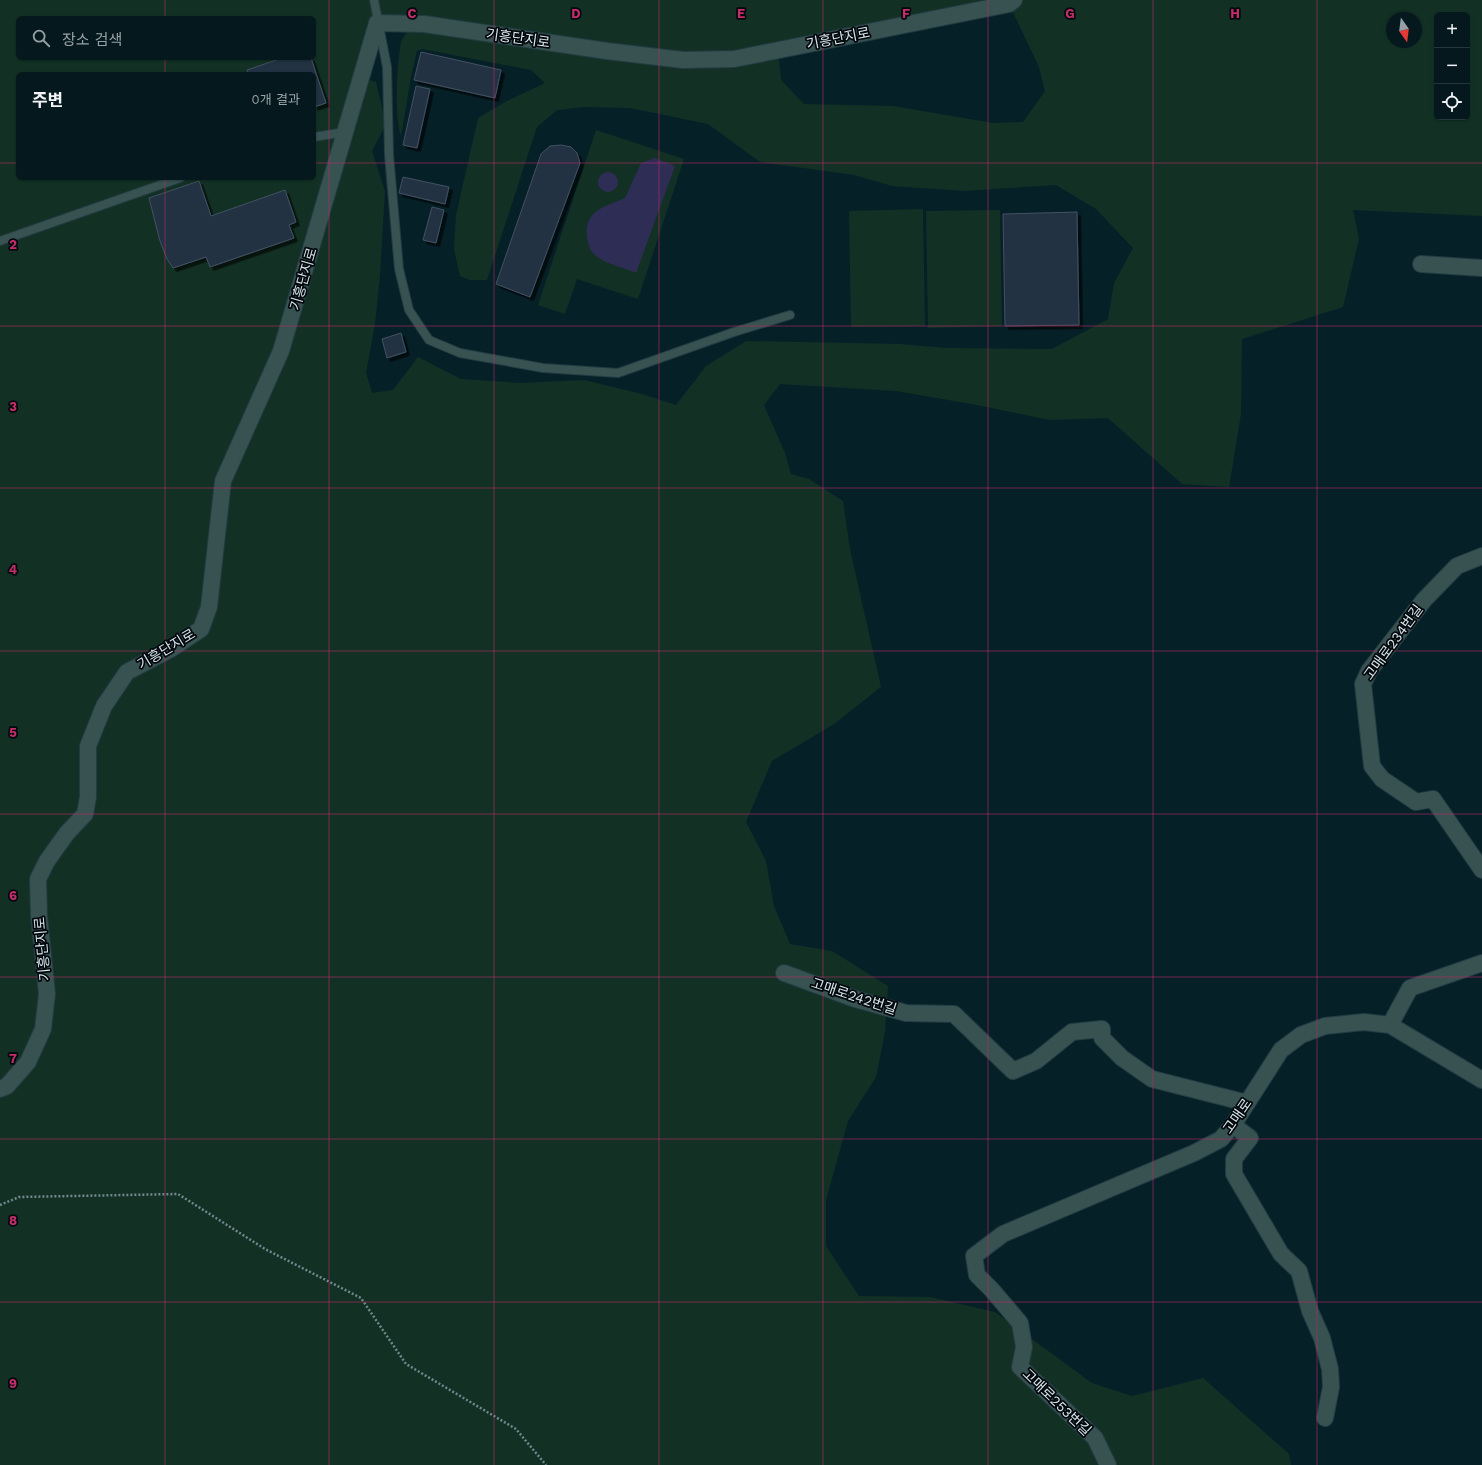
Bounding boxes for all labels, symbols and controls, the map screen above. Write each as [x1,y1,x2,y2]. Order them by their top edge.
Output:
text: C [408,6,417,21]
text: D [571,6,581,21]
text: E [737,6,745,21]
text: F [902,6,910,21]
text: G [1065,6,1075,21]
text: H [1230,6,1240,21]
north arrow [1386,12,1422,48]
map controls [1434,12,1470,120]
button: + [1434,12,1470,48]
search box [16,16,316,60]
street label: 기흥단지로 [805,24,871,52]
street label: 기흥단지로 [485,26,551,50]
icon: search [30,27,52,49]
text: 장소 검색 [62,31,122,49]
button: − [1434,48,1470,84]
button: locate [1434,84,1470,120]
text: 주변 [32,90,63,110]
text: 0개 결과 [252,92,300,107]
text: 2 [9,237,17,252]
street label: 기흥단지로 [286,246,320,312]
text: 3 [9,399,17,414]
text: 4 [9,562,18,577]
street label: 고매로234번길 [1360,601,1426,683]
street label: 기흥단지로 [134,625,198,672]
text: 5 [9,725,17,740]
text: 6 [9,888,17,903]
street label: 기흥단지로 [31,916,53,982]
street label: 고매로242번길 [809,975,899,1017]
text: 7 [9,1051,17,1066]
street label: 고매로 [1219,1095,1255,1136]
text: 8 [9,1213,17,1228]
street label: 고매로253번길 [1019,1365,1095,1439]
text: 9 [9,1376,17,1391]

